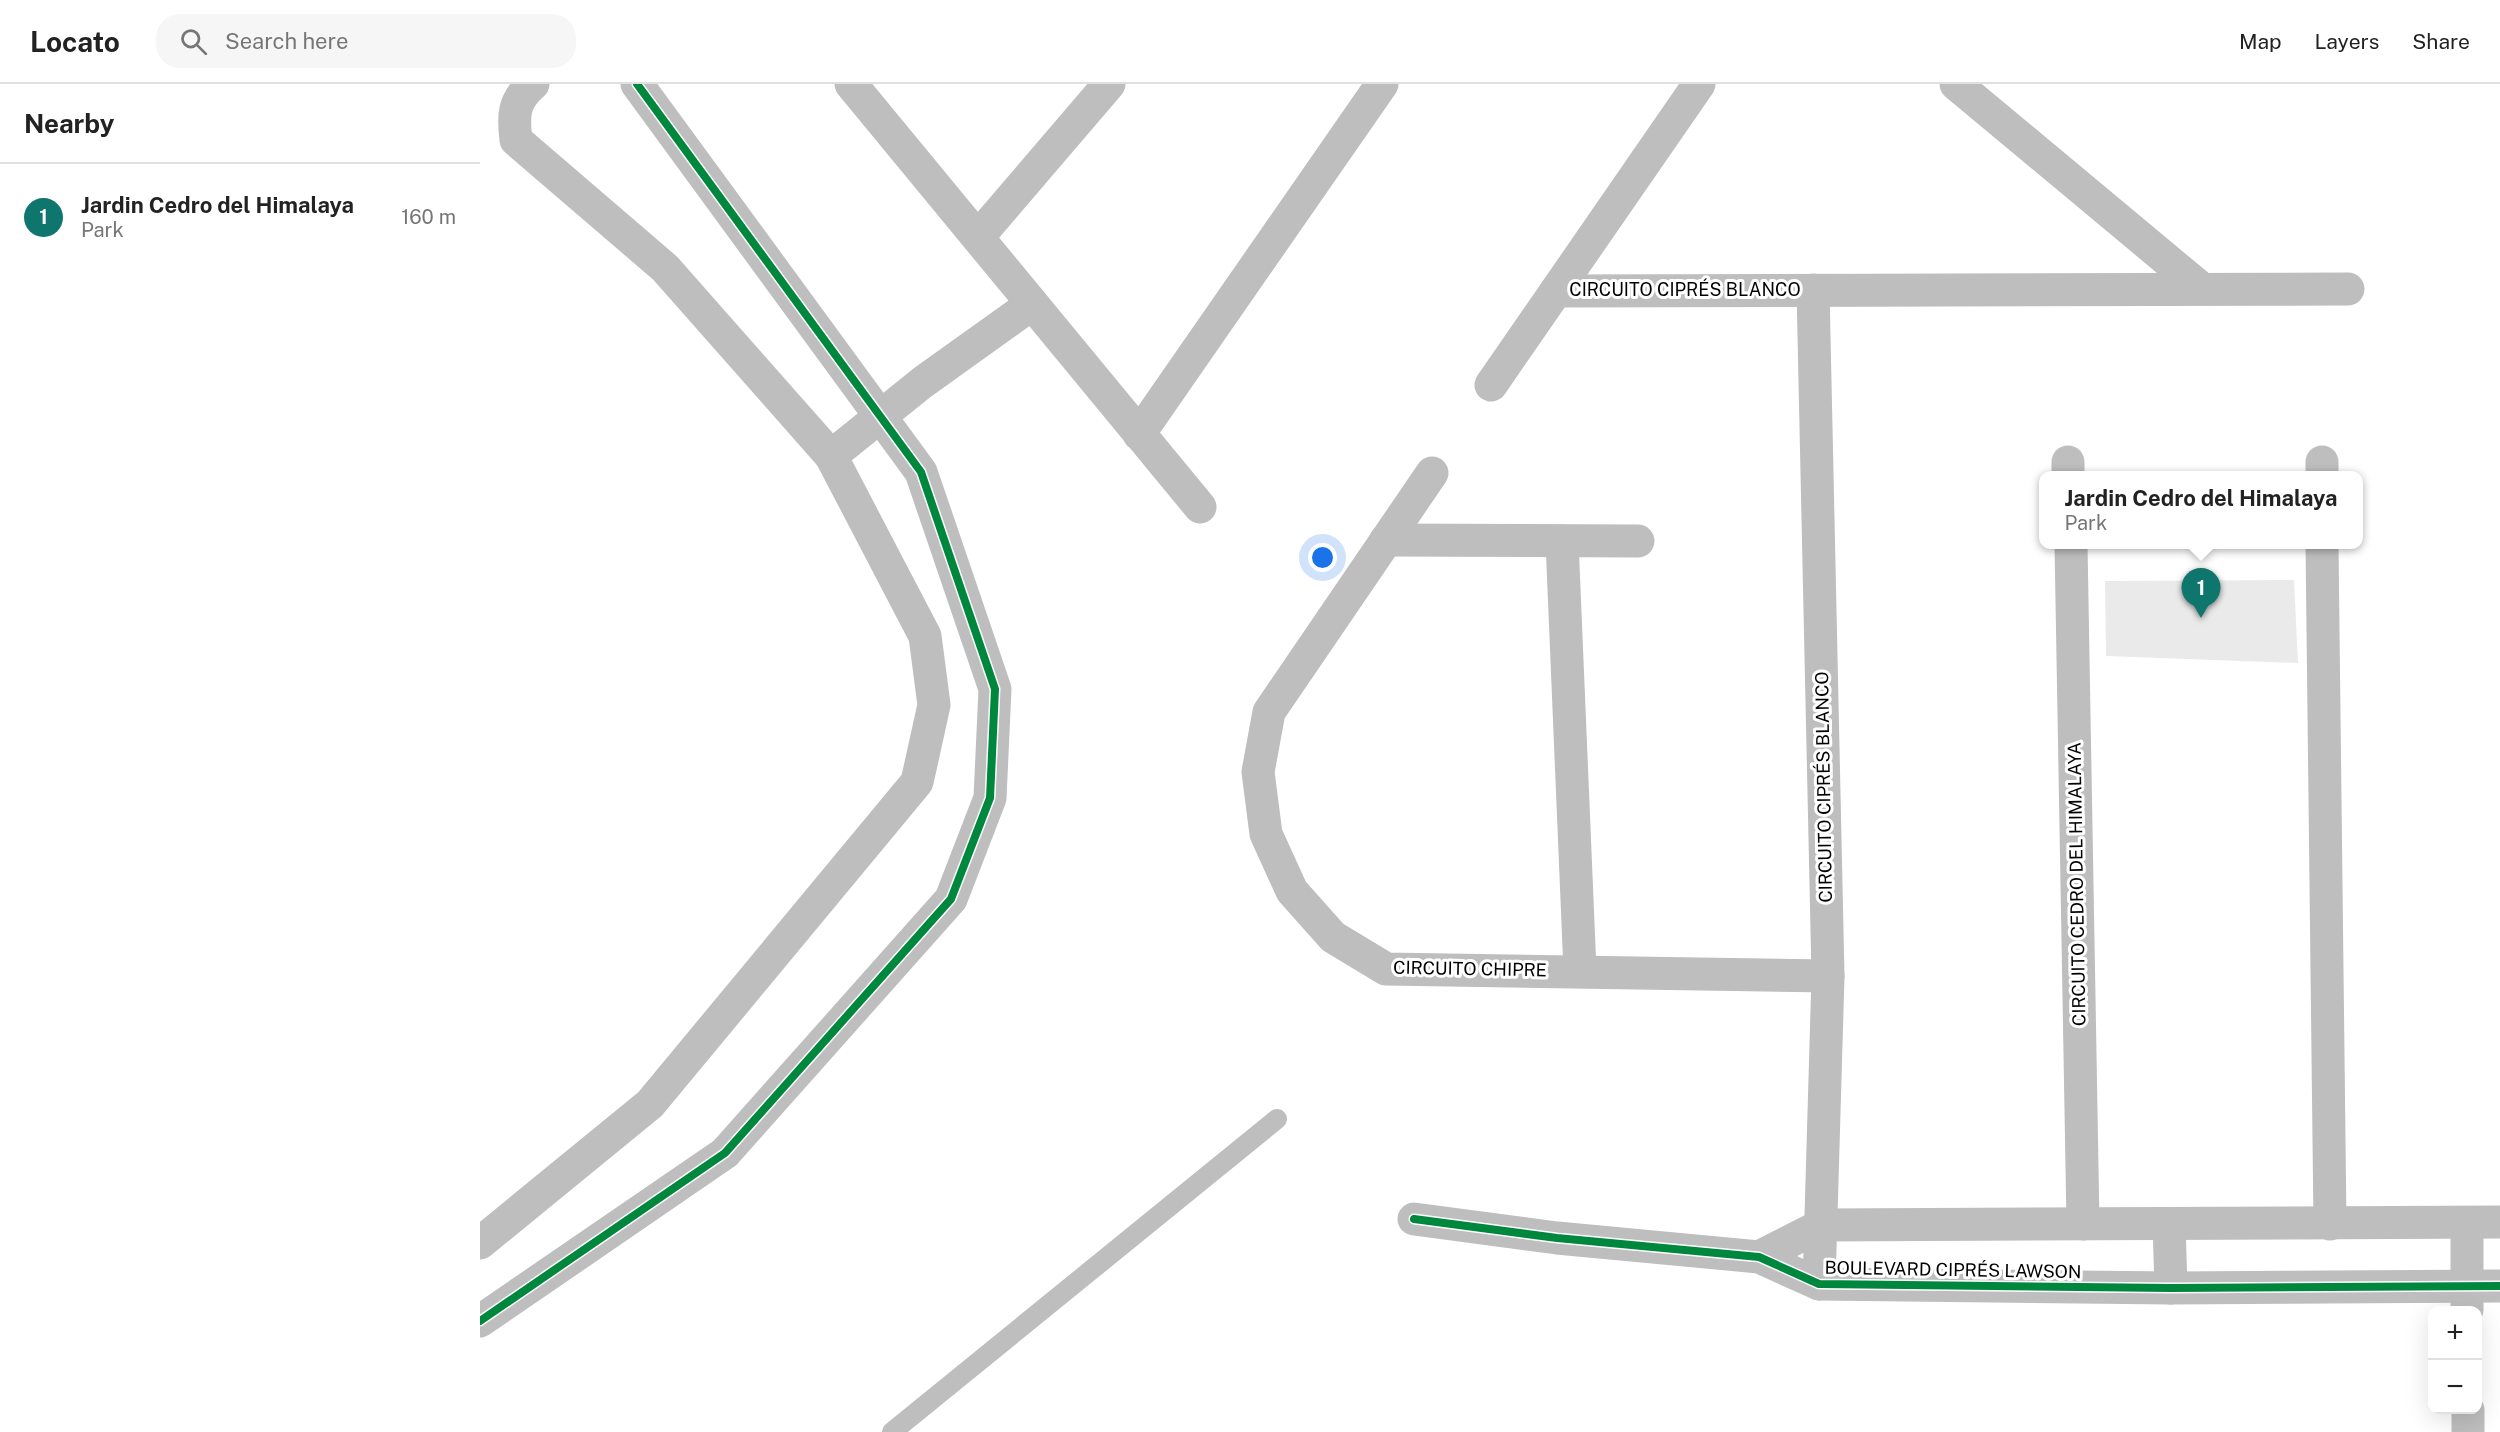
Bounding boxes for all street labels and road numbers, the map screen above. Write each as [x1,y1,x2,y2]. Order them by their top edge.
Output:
street label: CIRCUITO CIPRÉS BLANCO [1569,278,1801,300]
street label: CIRCUITO CIPRÉS BLANCO [1810,671,1836,903]
street label: CIRCUITO CEDRO DEL HIMALAYA [2064,742,2089,1026]
street label: CIRCUITO CHIPRE [1393,957,1547,980]
street label: BOULEVARD CIPRÉS LAWSON [1824,1256,2082,1282]

